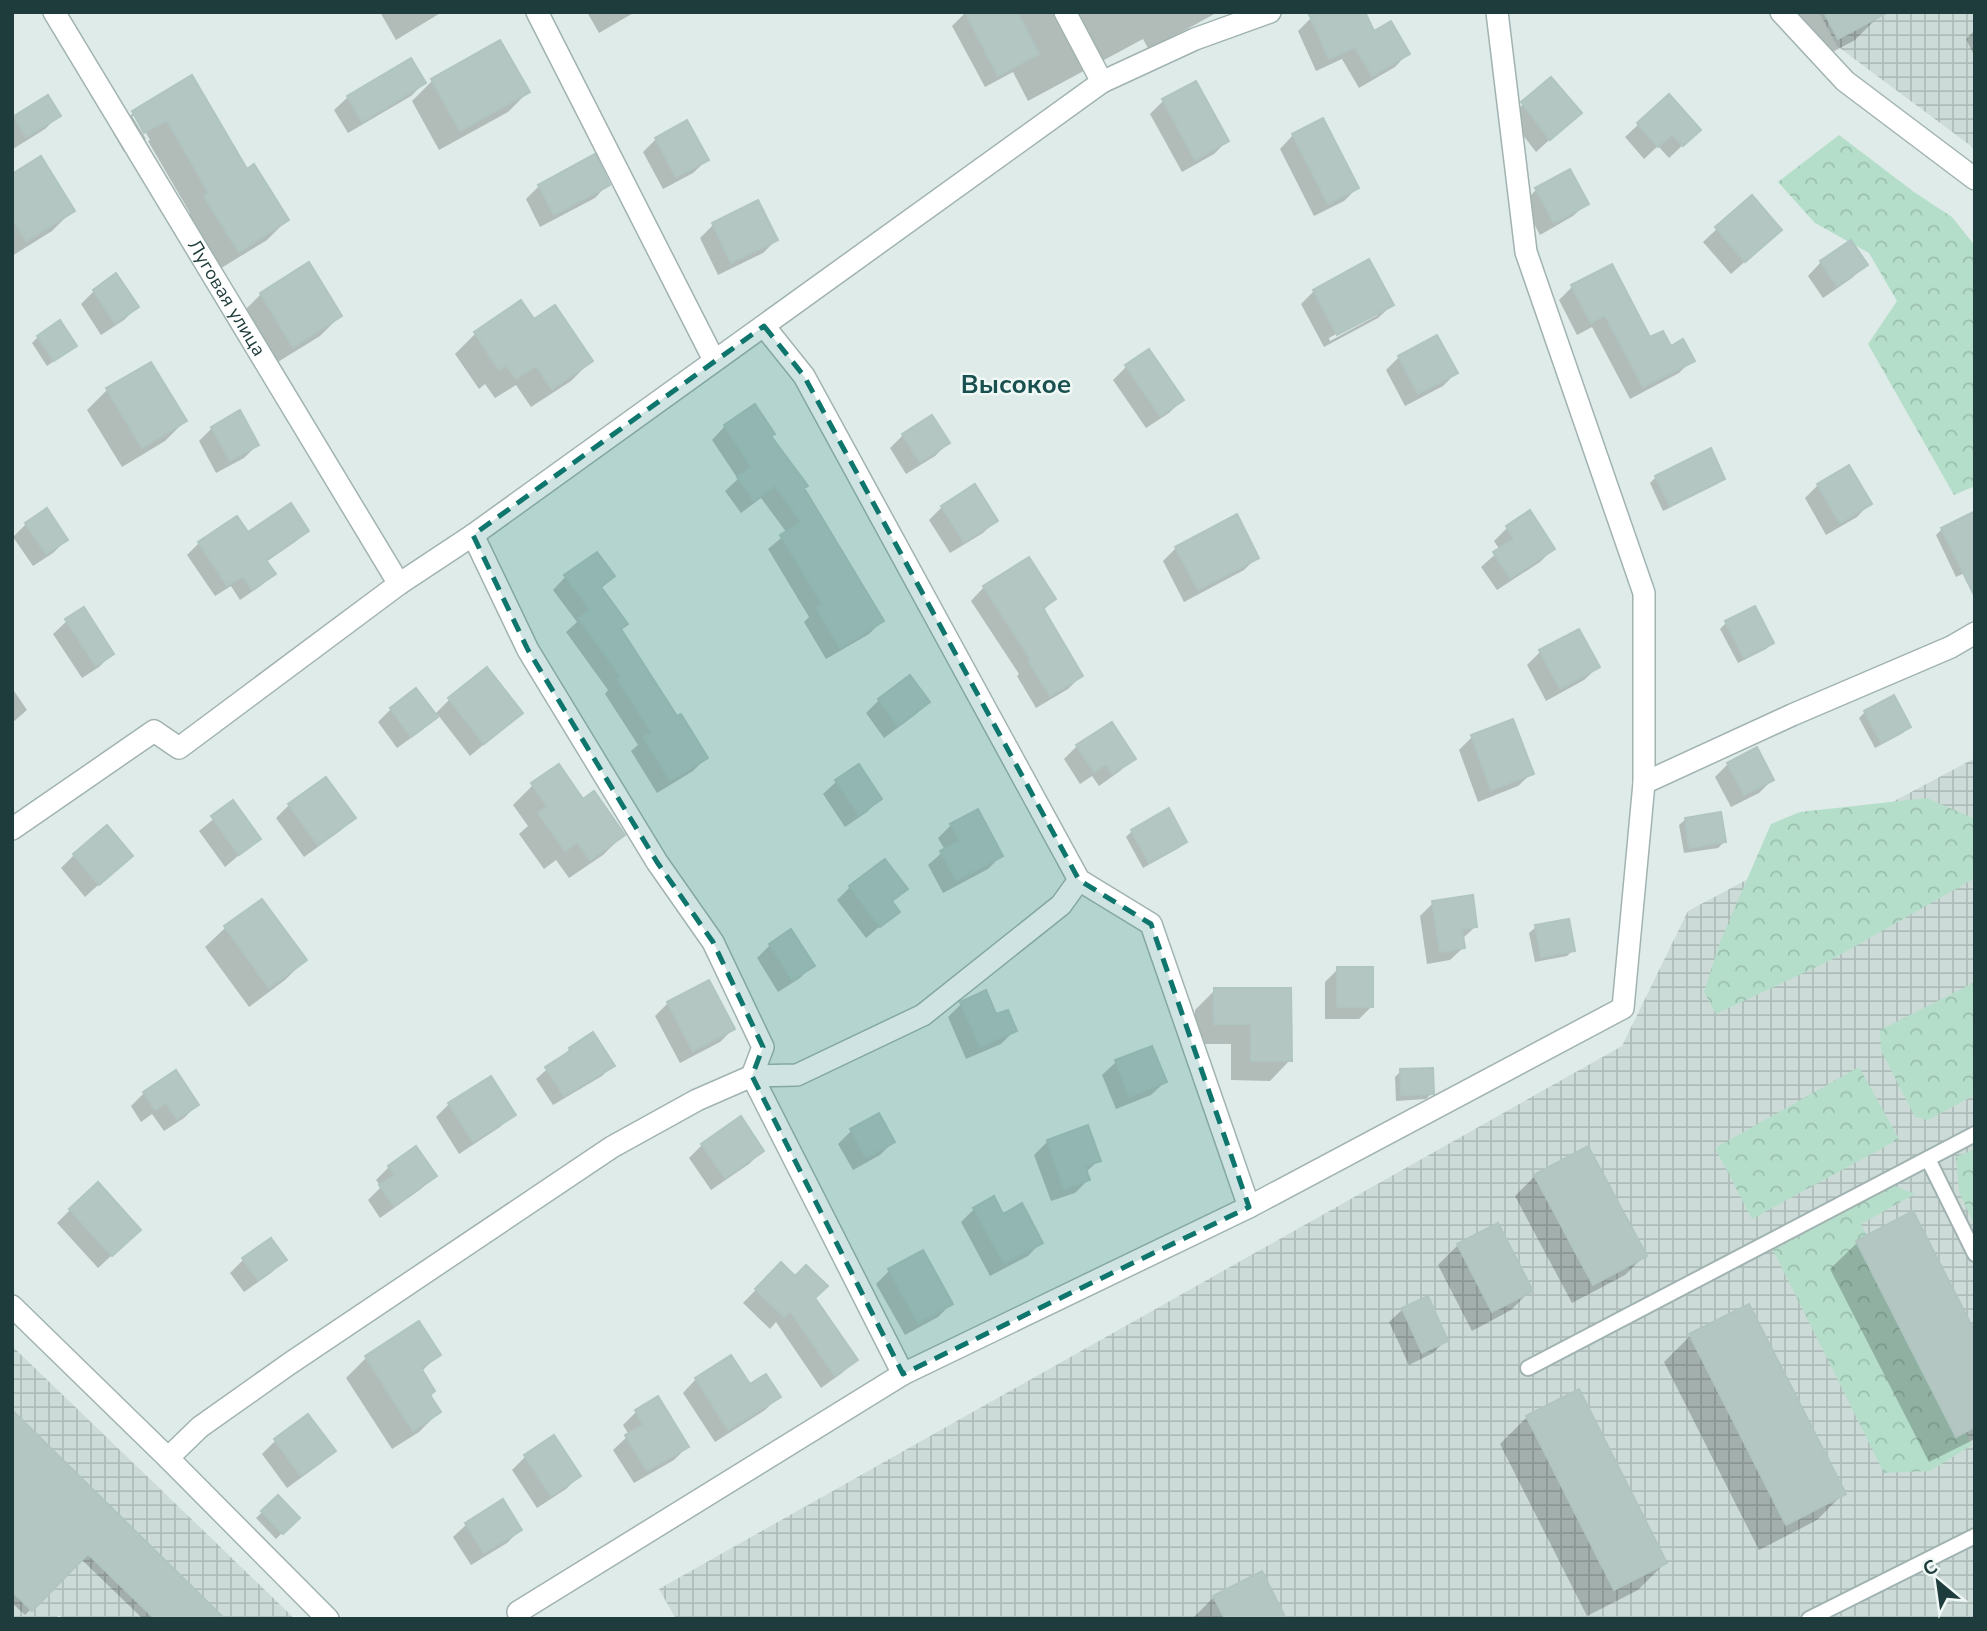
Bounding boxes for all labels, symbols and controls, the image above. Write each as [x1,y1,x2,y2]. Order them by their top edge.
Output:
street label: Луговая улица [181,235,272,361]
district label: Высокое [961,367,1071,402]
north arrow [1903,1547,1973,1617]
text: С [1918,1553,1942,1583]

